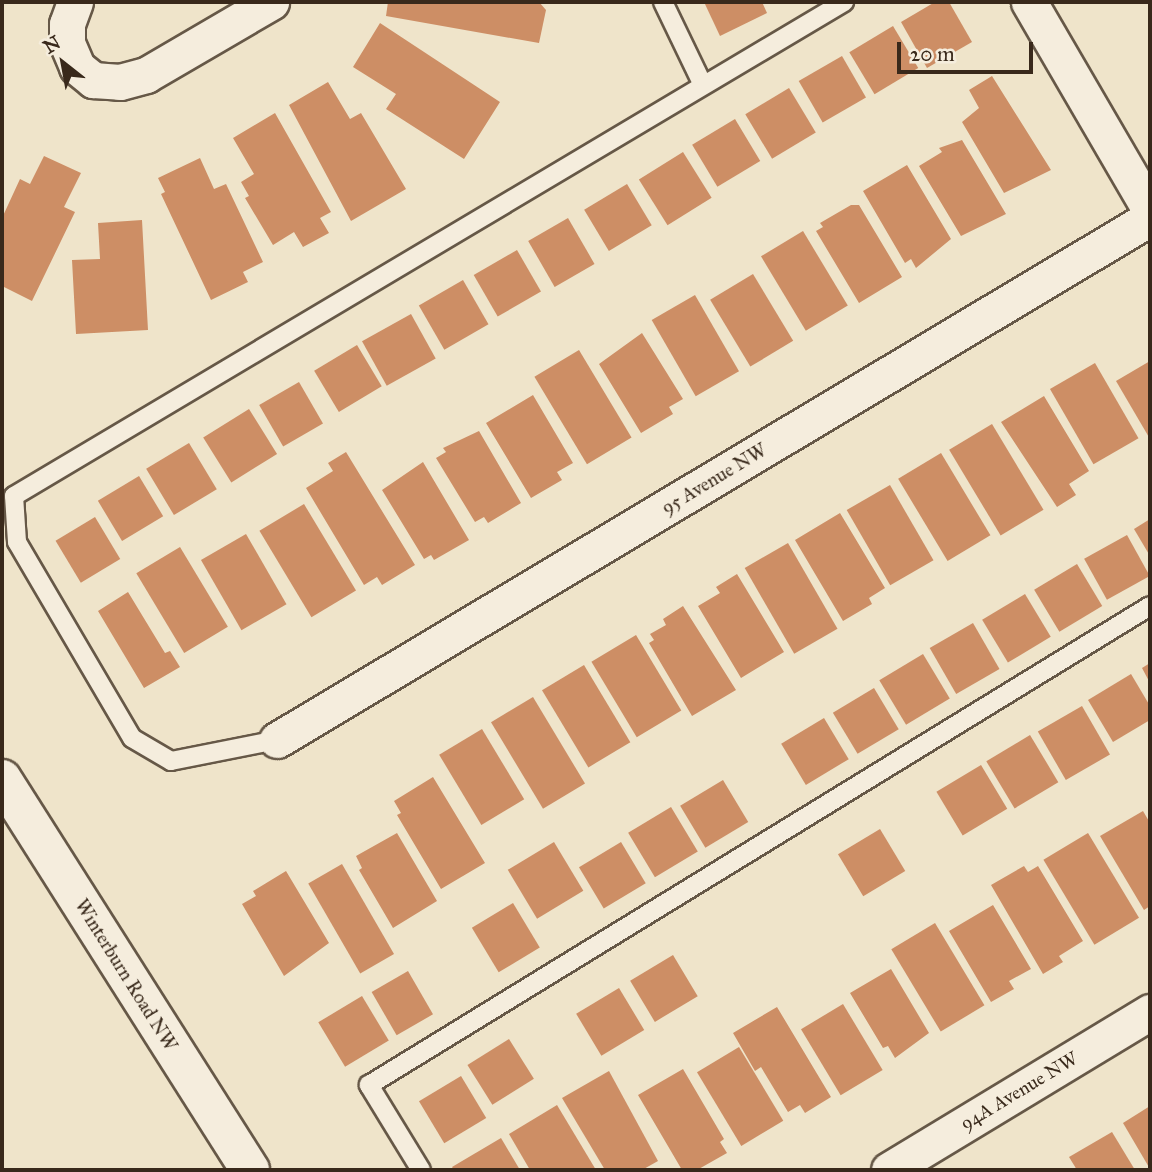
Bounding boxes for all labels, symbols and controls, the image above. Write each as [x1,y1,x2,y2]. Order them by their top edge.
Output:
north arrow [28,28,98,98]
scale bar [900,28,1036,72]
text: N [39,31,65,59]
text: 20 m [910,41,955,67]
street label: 95 Avenue NW [657,439,771,519]
street label: Winterburn Road NW [70,895,182,1055]
street label: 94A Avenue NW [956,1047,1082,1135]

